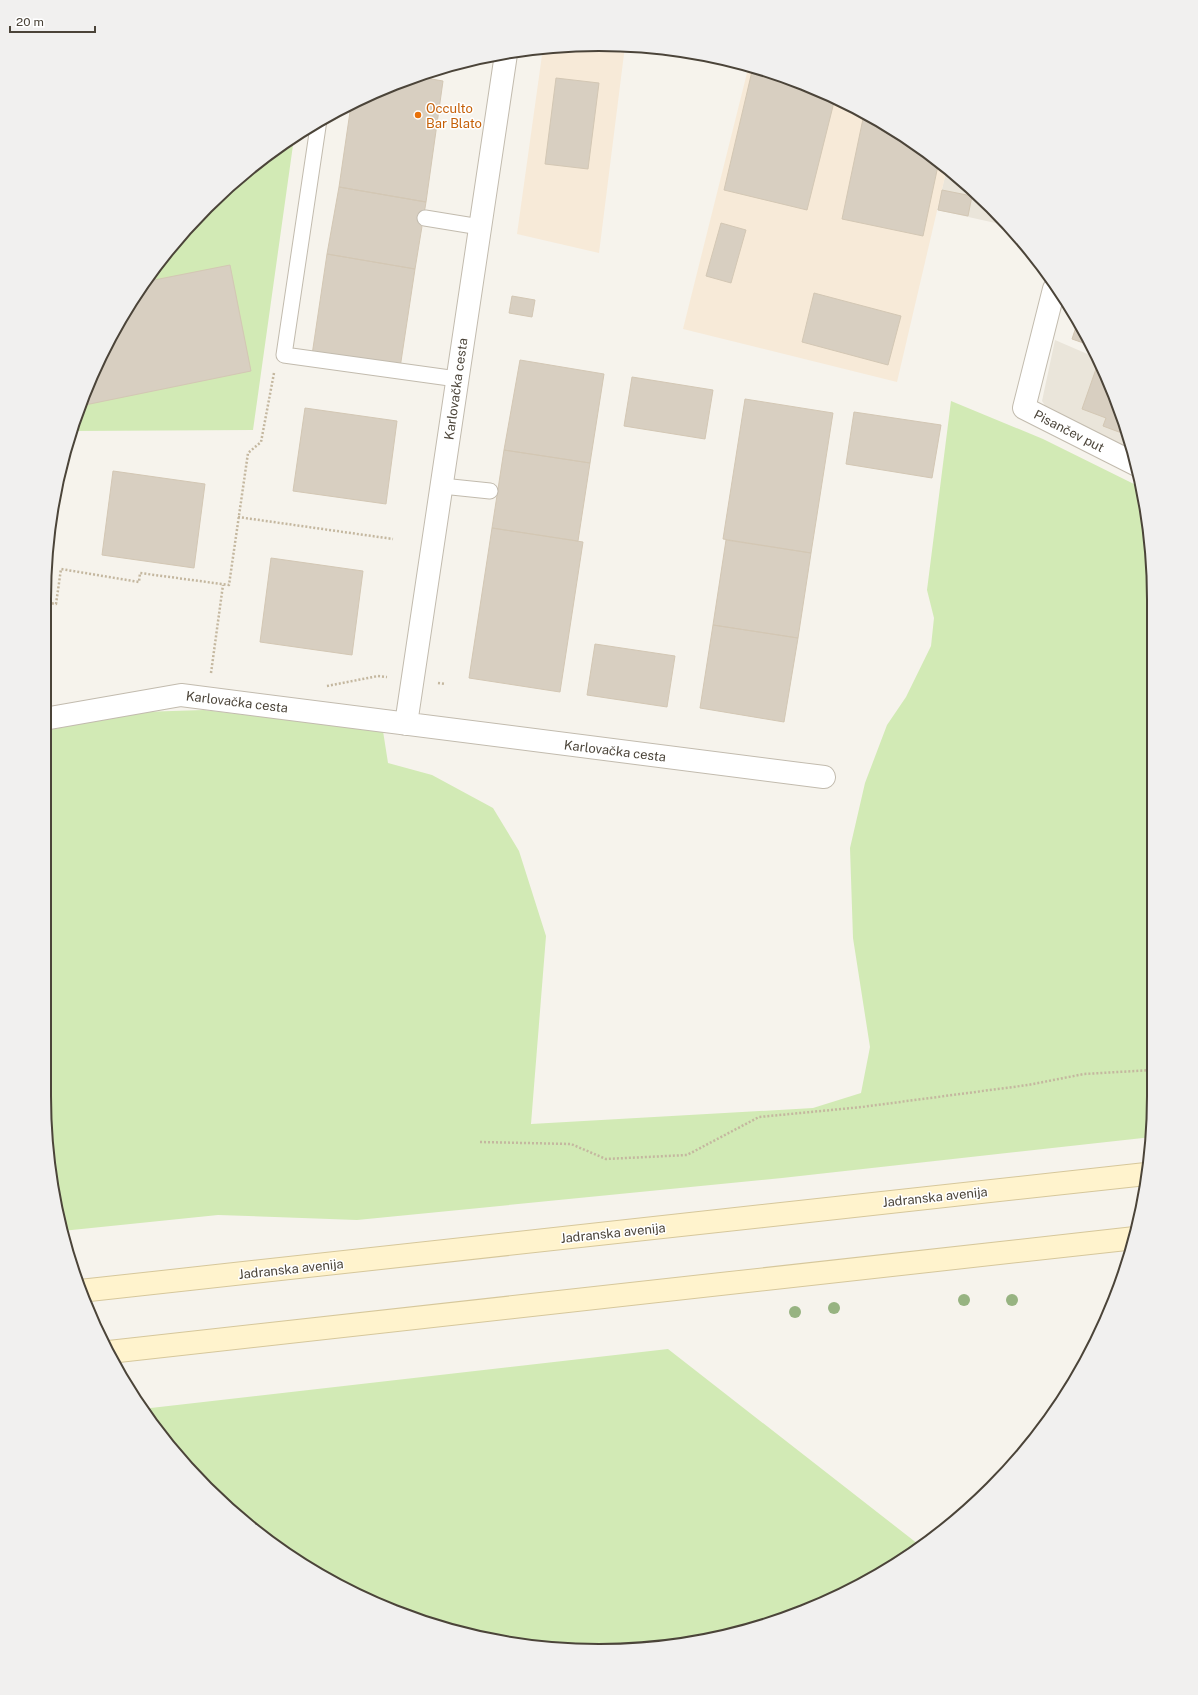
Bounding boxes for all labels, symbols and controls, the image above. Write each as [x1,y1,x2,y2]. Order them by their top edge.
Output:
scale bar [10,8,95,34]
text: 20 m [16,15,44,29]
place label: Occulto Bar Blato [426,101,482,131]
marker: Occulto Bar Blato [413,110,423,120]
street label: Karlovačka cesta [441,337,471,441]
street label: Pisančev put [1031,407,1107,455]
street label: Karlovačka cesta [185,688,289,716]
street label: Karlovačka cesta [563,737,667,765]
street label: Jadranska avenija [882,1184,988,1210]
street label: Jadranska avenija [560,1220,666,1246]
street label: Jadranska avenija [238,1256,344,1282]

